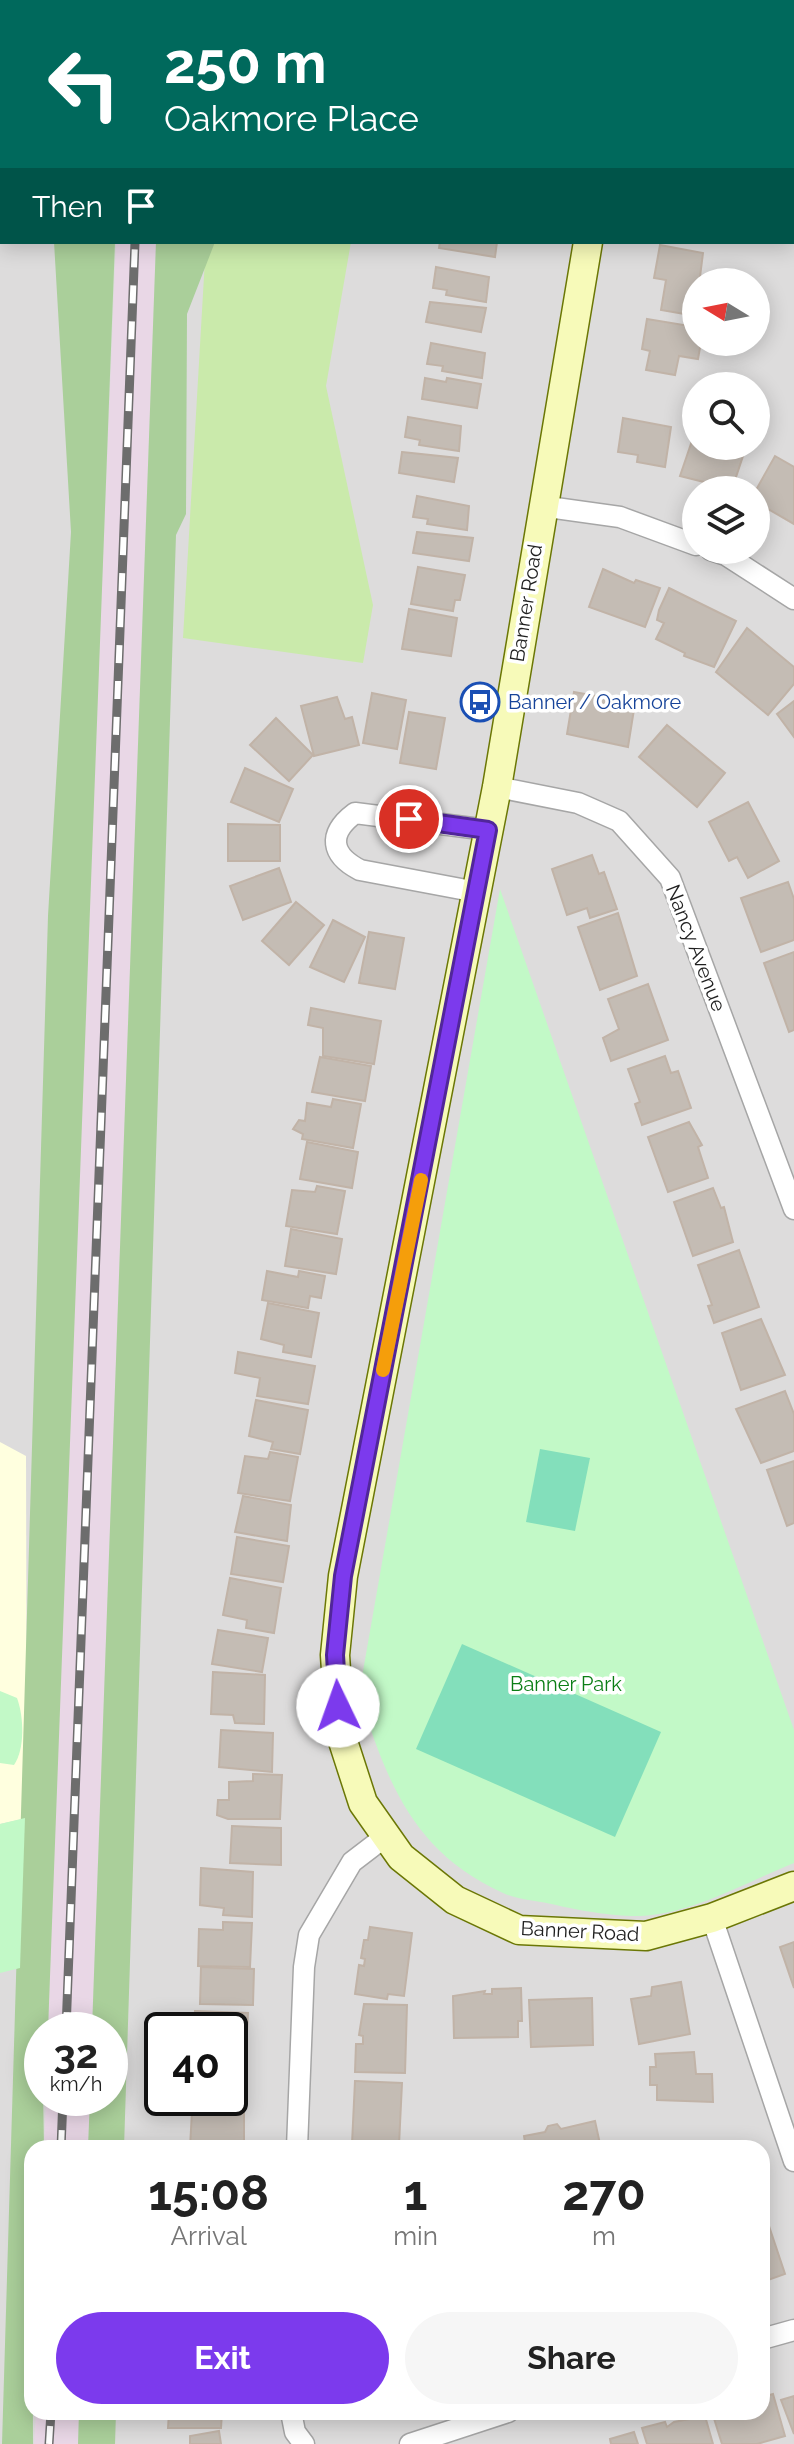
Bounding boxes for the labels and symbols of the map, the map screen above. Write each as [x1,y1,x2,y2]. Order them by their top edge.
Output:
north arrow [682,268,770,356]
street label: Banner Road [505,542,547,664]
bus stop icon: Banner / Oakmore [459,681,501,723]
place label: Banner / Oakmore [508,690,682,714]
pin [375,785,443,853]
street label: Nancy Avenue [661,881,731,1015]
position arrow [296,1664,380,1748]
park label: Banner Park [510,1672,622,1696]
street label: Banner Road [520,1916,640,1946]
speed limit sign: 40 [144,2012,248,2116]

